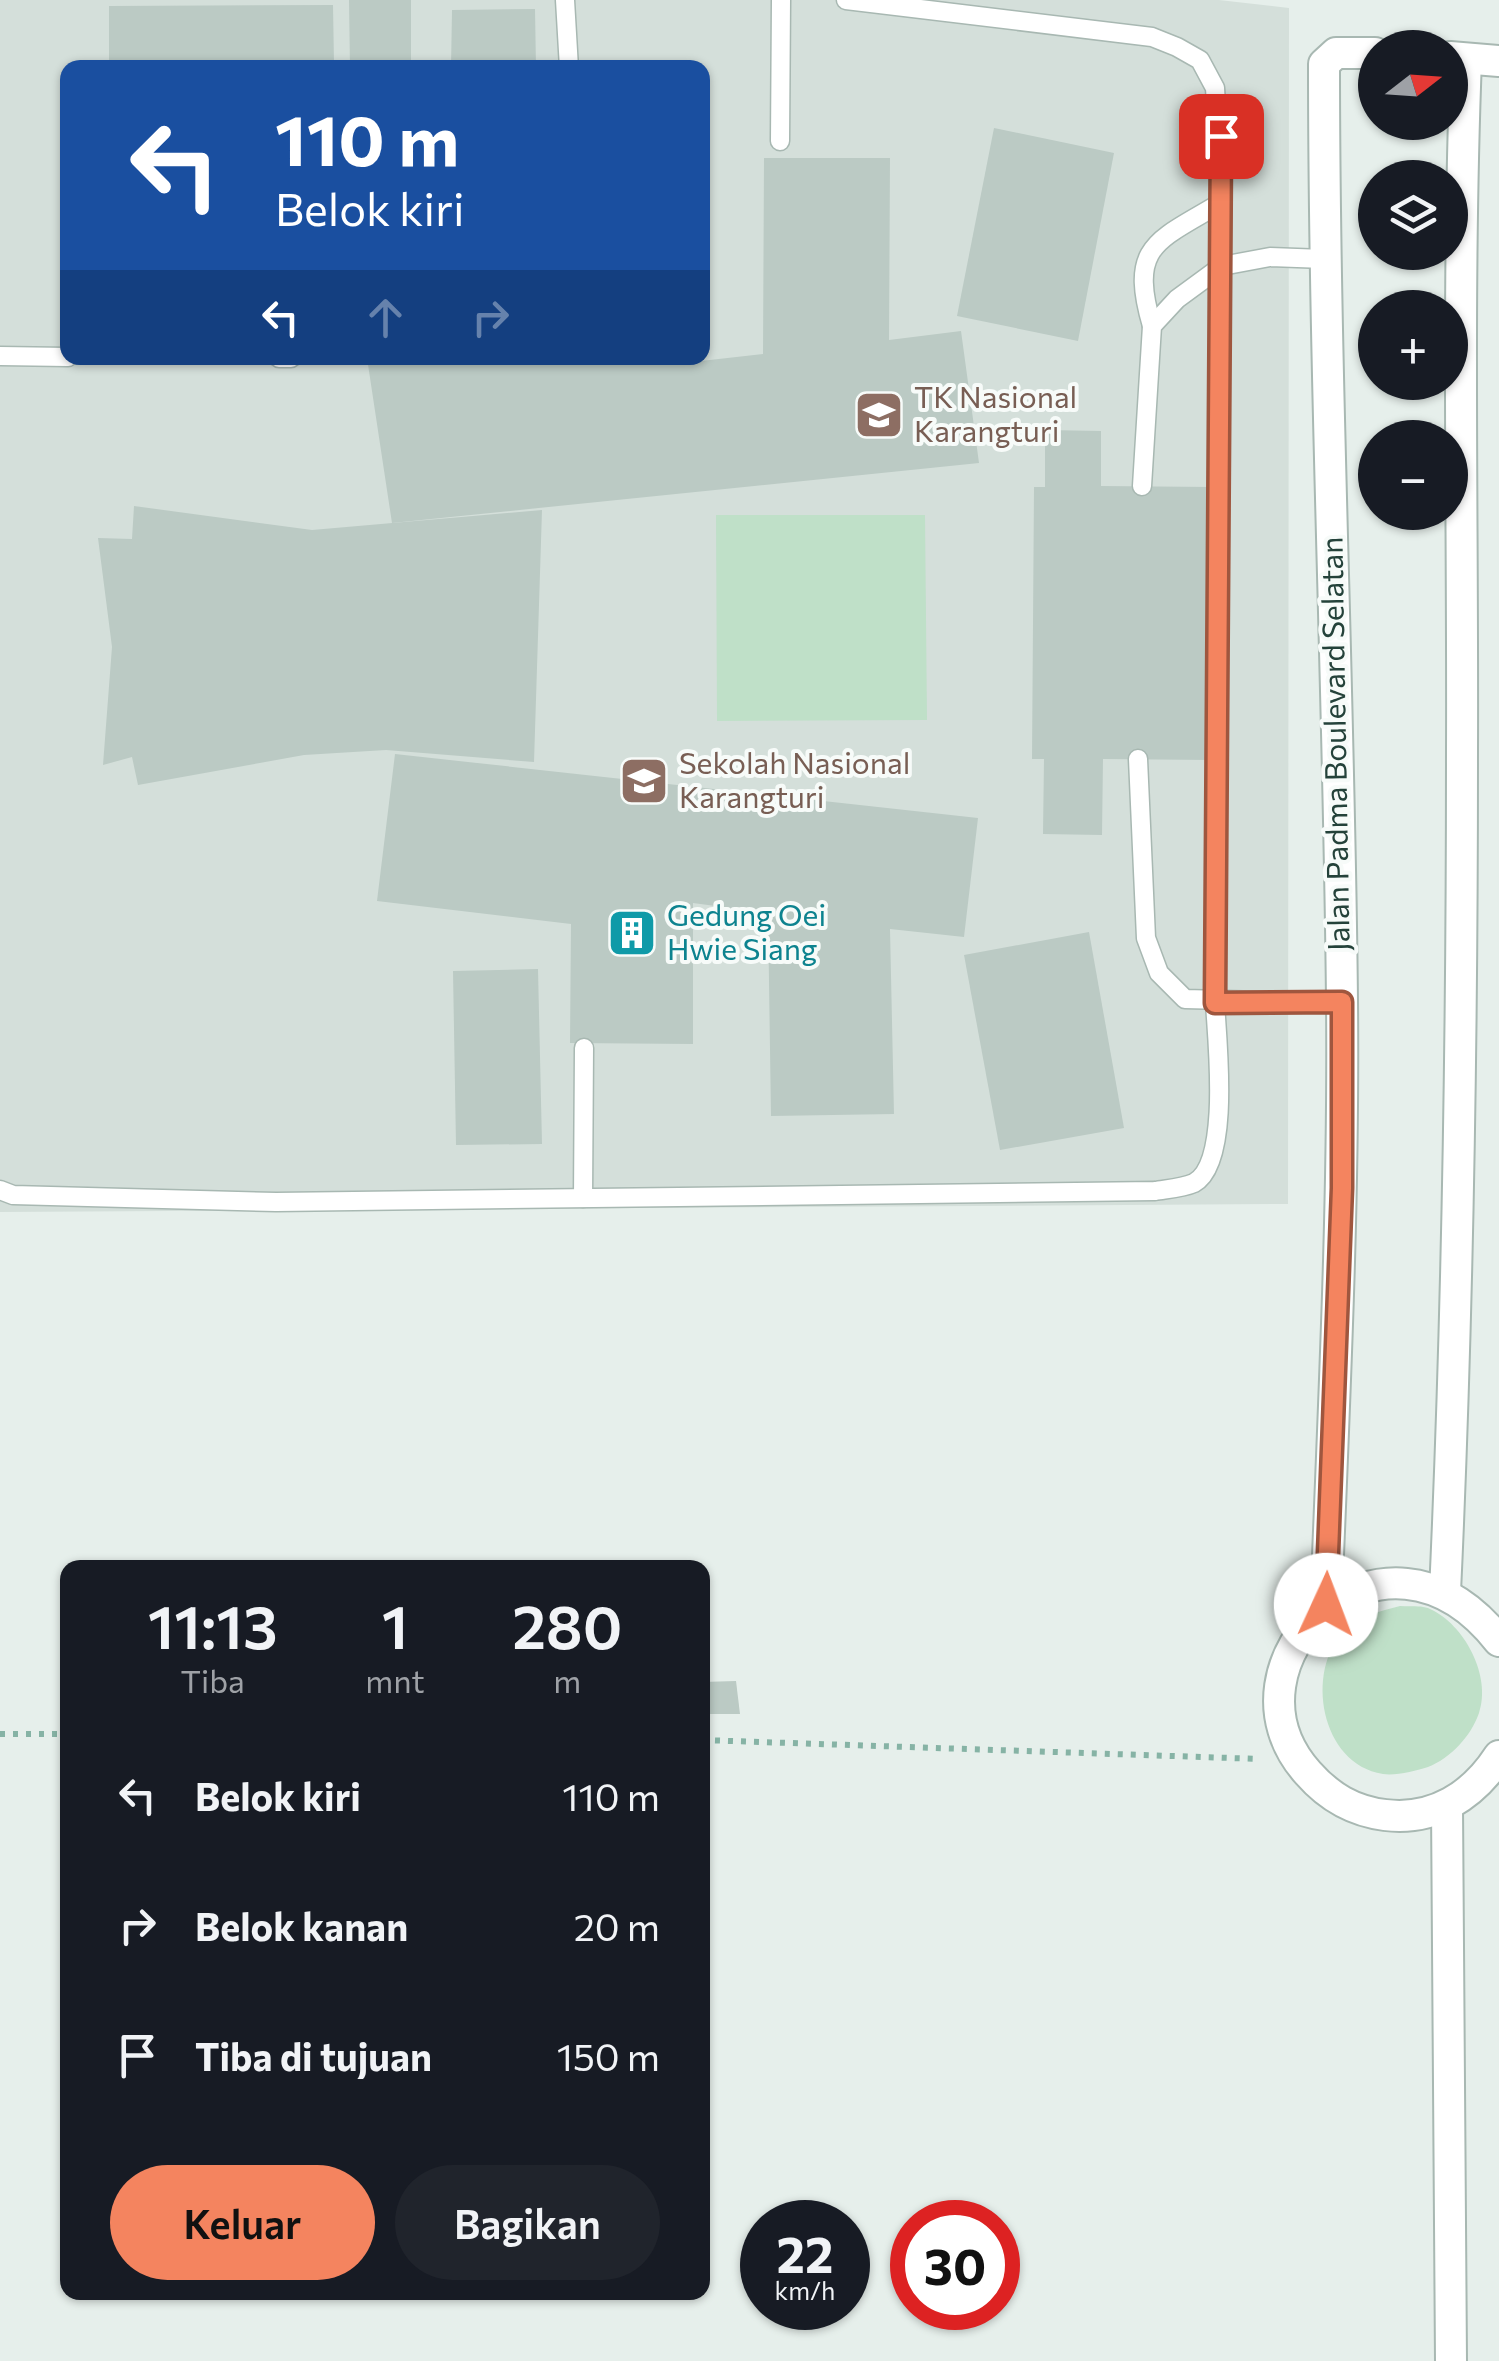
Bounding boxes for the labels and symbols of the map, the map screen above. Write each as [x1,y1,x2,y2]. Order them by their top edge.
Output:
north arrow [1358,30,1468,140]
pin [1179,94,1264,179]
place label: TK Nasional Karangturi [914,377,1077,448]
school or university icon: TK Nasional Karangturi [853,389,905,441]
street label: Jalan Padma Boulevard Selatan [1311,537,1356,952]
place label: Sekolah Nasional Karangturi [679,743,910,814]
school or university icon: Sekolah Nasional Karangturi [618,755,670,807]
place label: Gedung Oei Hwie Siang [667,895,826,966]
building icon: Gedung Oei Hwie Siang [606,907,658,959]
position arrow [1274,1553,1378,1657]
speed limit sign: 30 [890,2200,1020,2330]

